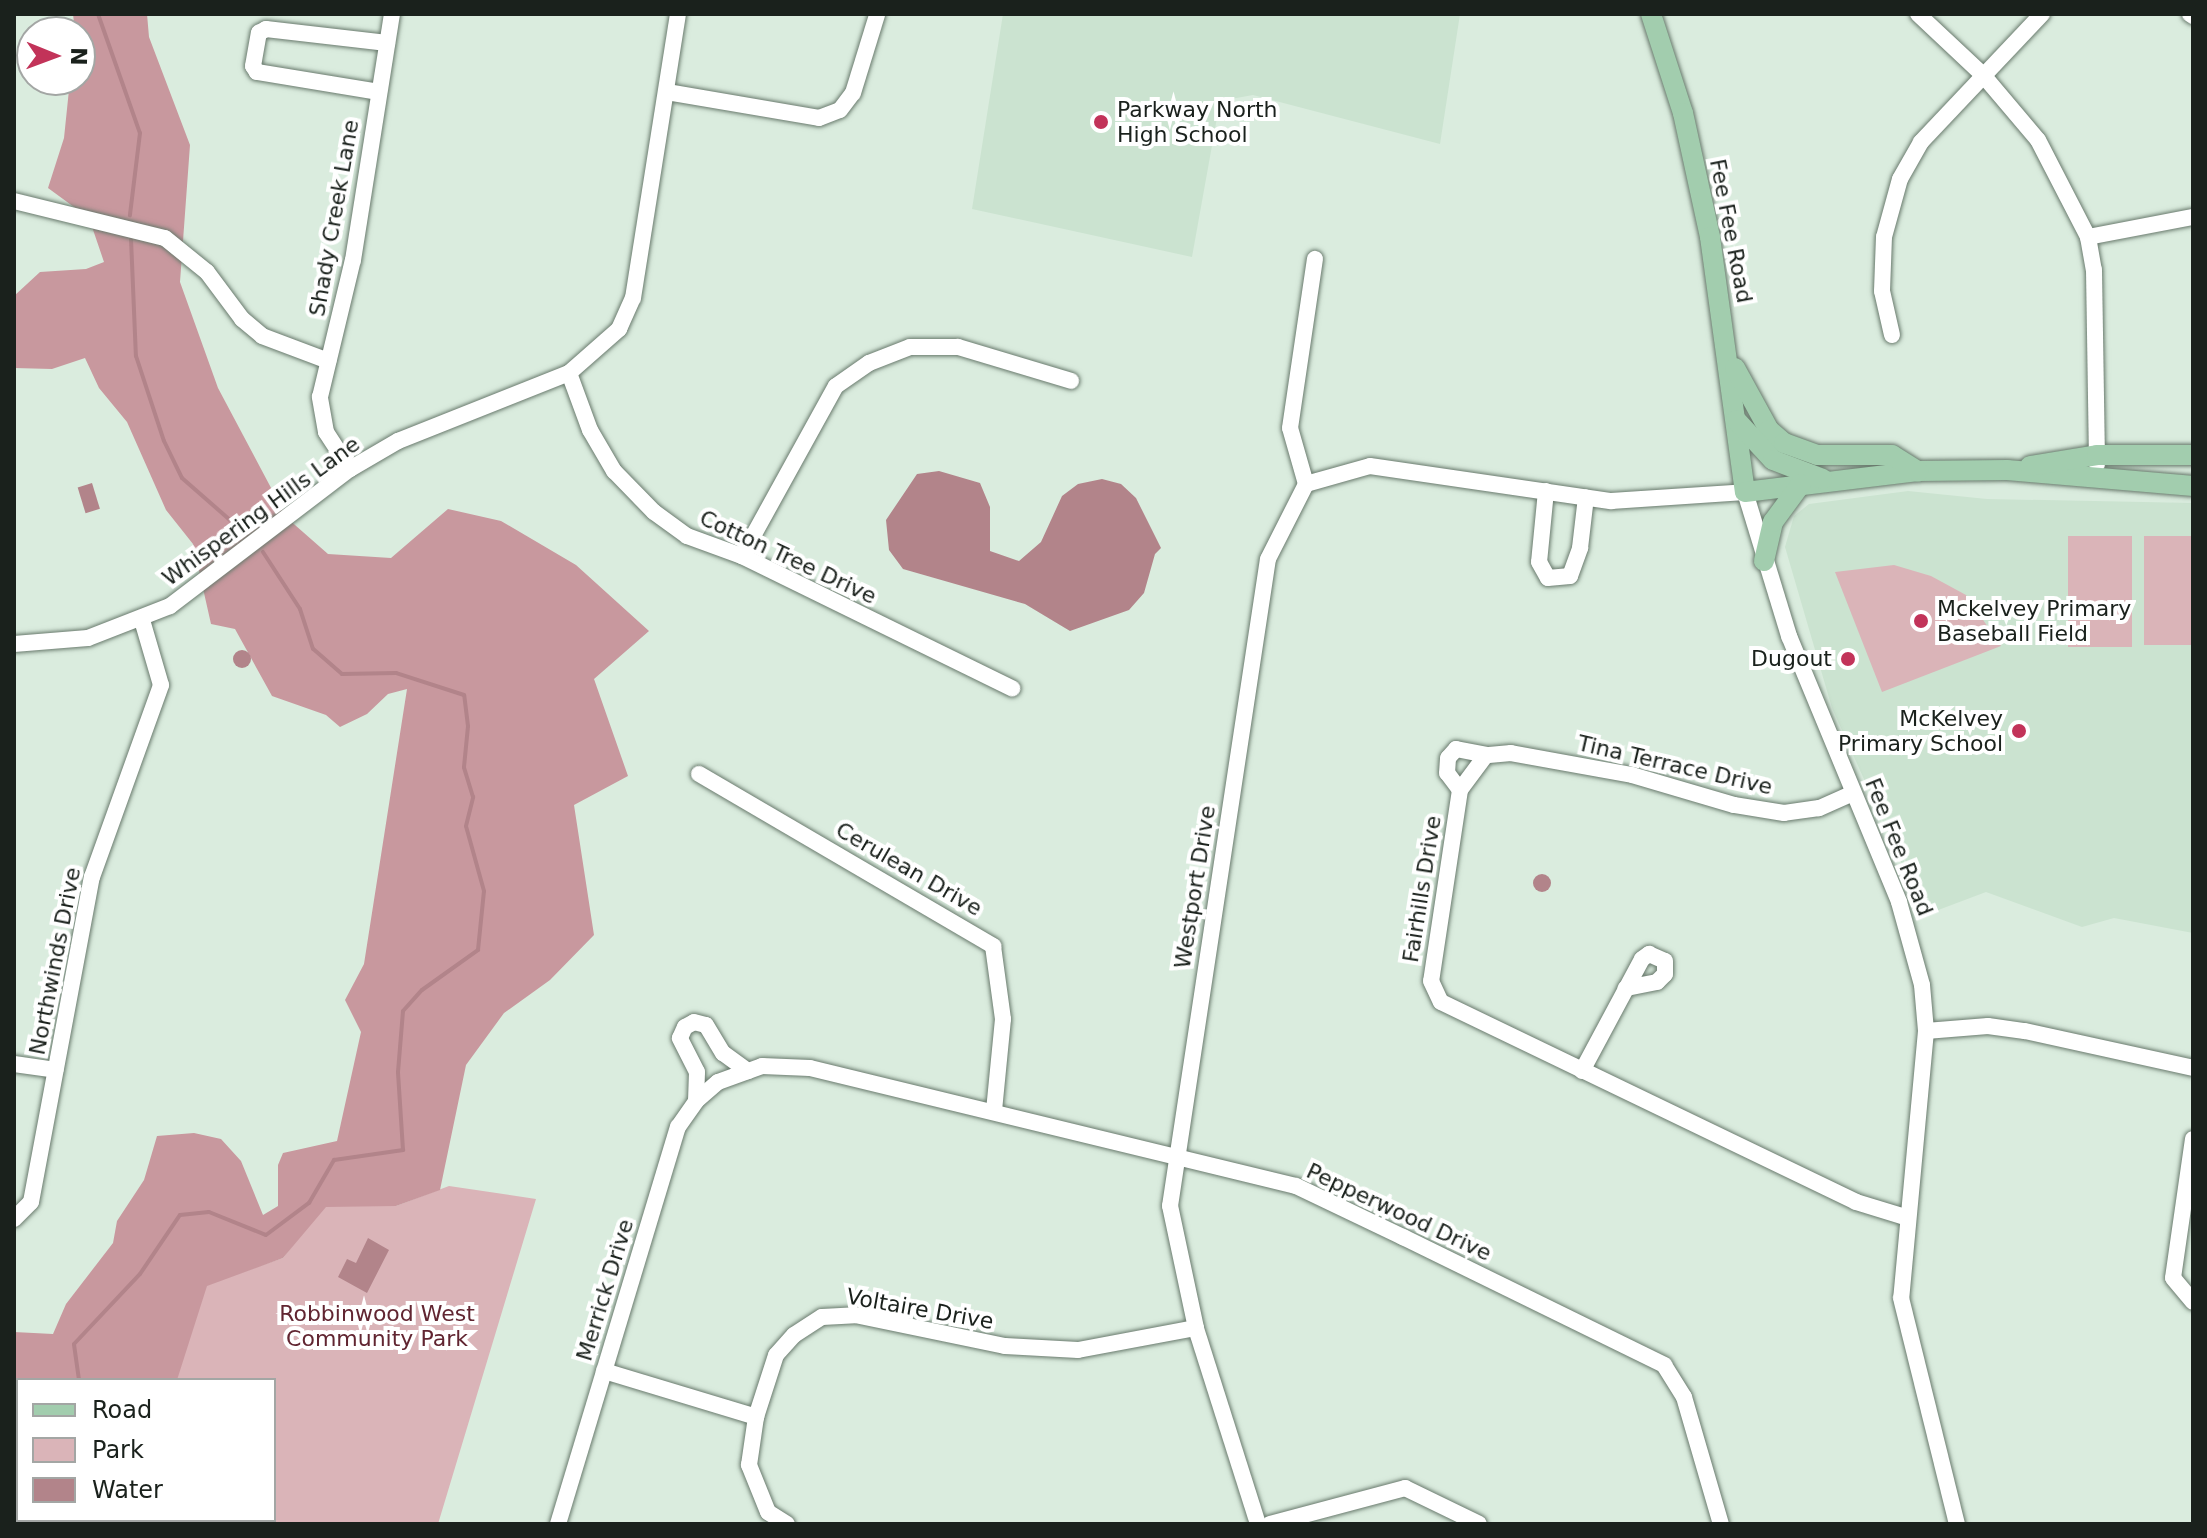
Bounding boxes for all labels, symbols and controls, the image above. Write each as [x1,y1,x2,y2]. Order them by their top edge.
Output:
north arrow [16,16,96,96]
text: N [66,47,91,66]
place label: Parkway North High School [1117,96,1278,148]
marker: Parkway North High School [1092,113,1110,131]
street label: Shady Creek Lane [304,118,364,318]
street label: Fee Fee Road [1704,157,1758,305]
street label: Whispering Hills Lane [157,431,365,591]
street label: Cotton Tree Drive [695,504,881,610]
place label: Mckelvey Primary Baseball Field [1937,595,2131,646]
marker: Mckelvey Primary Baseball Field [1912,612,1930,630]
place label: Dugout [1751,646,1832,672]
marker: Dugout [1839,650,1857,668]
place label: McKelvey Primary School [1838,705,2003,756]
marker: McKelvey Primary School [2010,722,2028,740]
street label: Tina Terrace Drive [1575,730,1775,800]
street label: Fee Fee Road [1859,774,1939,920]
street label: Westport Drive [1169,804,1221,970]
street label: Fairhills Drive [1397,814,1447,964]
street label: Cerulean Drive [831,816,987,922]
street label: Northwinds Drive [24,865,86,1057]
street label: Pepperwood Drive [1302,1158,1496,1266]
street label: Merrick Drive [571,1216,639,1364]
street label: Voltaire Drive [844,1283,996,1335]
park label: Robbinwood West Community Park [279,1300,475,1352]
legend [16,1378,276,1522]
text: Road [92,1396,152,1424]
text: Park [92,1436,144,1464]
text: Water [92,1476,163,1504]

